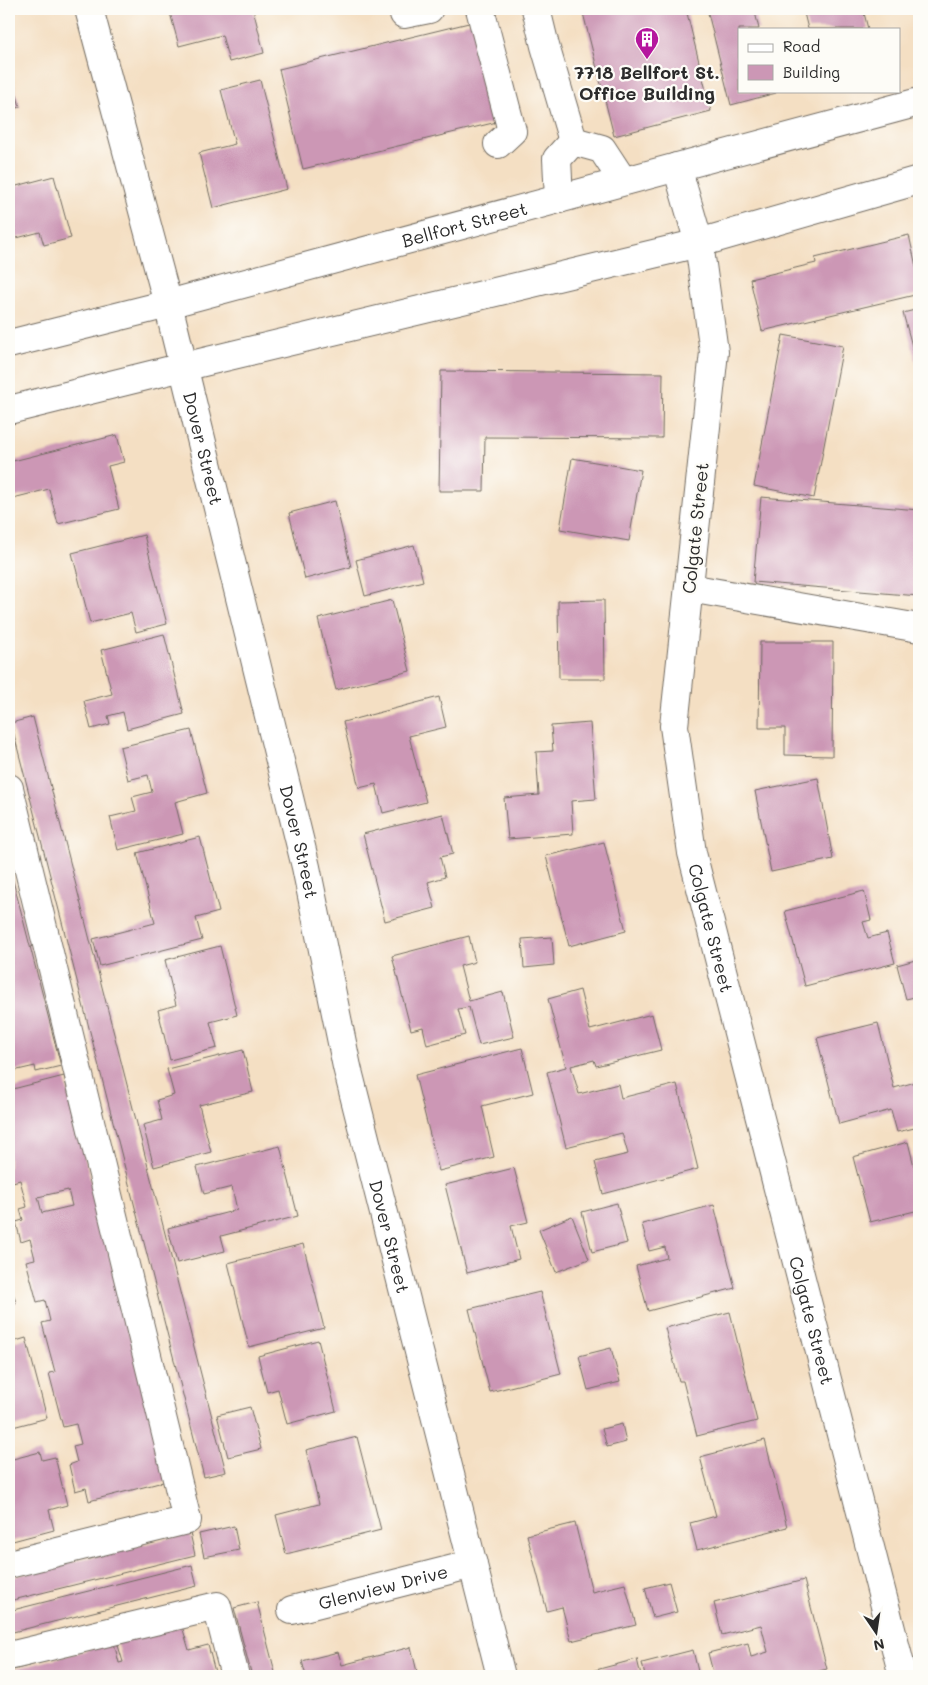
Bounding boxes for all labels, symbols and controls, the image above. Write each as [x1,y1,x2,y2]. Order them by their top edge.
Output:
building icon: 7718 Bellfort St. Office Building [634,26,660,60]
legend [738,28,900,92]
text: Road [783,36,820,56]
place label: 7718 Bellfort St. Office Building [574,60,720,105]
text: Building [783,62,840,82]
street label: Bellfort Street [399,196,530,253]
street label: Dover Street [178,389,229,507]
street label: Colgate Street [676,461,714,595]
street label: Dover Street [274,783,324,901]
street label: Colgate Street [683,861,739,995]
street label: Dover Street [364,1177,416,1296]
street label: Colgate Street [784,1253,840,1387]
street label: Glenview Drive [316,1559,450,1615]
north arrow [850,1608,900,1658]
text: N [872,1635,886,1656]

